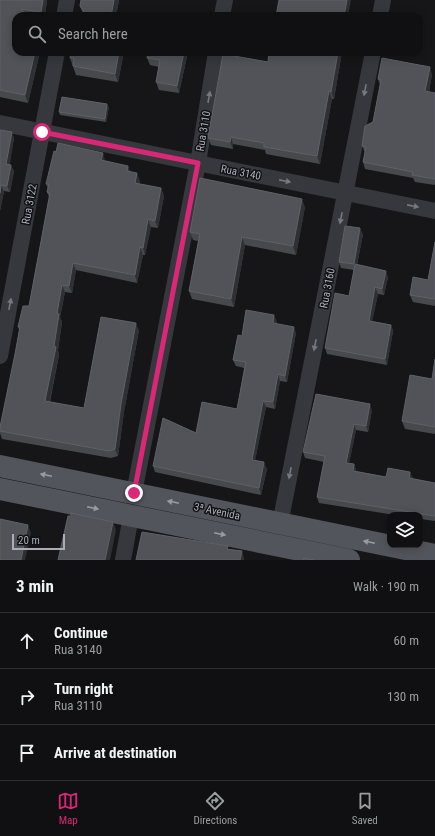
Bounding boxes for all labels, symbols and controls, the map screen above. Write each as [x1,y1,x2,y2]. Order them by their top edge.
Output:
search box [12,12,423,56]
icon: search [26,23,48,45]
text: Search here [58,25,128,43]
one-way arrow [362,84,368,96]
one-way arrow [206,91,212,103]
street label: Rua 3110 [194,110,213,152]
route start [33,123,51,141]
street label: Rua 3140 [220,162,262,183]
one-way arrow [279,178,291,184]
street label: Rua 3122 [19,183,40,225]
one-way arrow [407,204,419,210]
one-way arrow [337,212,343,224]
street label: Rua 3160 [317,267,338,309]
one-way arrow [7,297,13,310]
one-way arrow [312,339,318,352]
one-way arrow [287,467,293,479]
one-way arrow [40,472,52,478]
route end [125,484,143,502]
one-way arrow [167,498,180,504]
street label: 3ª Avenida [193,500,241,523]
one-way arrow [87,505,99,511]
map controls [387,512,423,548]
button: layers [387,512,423,548]
one-way arrow [214,531,227,537]
scale bar [12,532,65,551]
text: 20 m [18,534,40,547]
one-way arrow [363,538,375,544]
text: 3 min [16,576,54,596]
text: Walk · 190 m [353,579,419,594]
text: Continue [54,624,108,642]
icon: ahead [16,630,38,652]
text: 60 m [393,633,419,648]
text: Rua 3140 [54,642,102,657]
text: Turn right [54,680,113,698]
icon: right [16,686,38,708]
text: 130 m [387,689,419,704]
text: Rua 3110 [54,698,102,713]
icon: arrive [16,742,38,764]
text: Arrive at destination [54,744,177,762]
tab: Map [57,790,79,827]
tab: Directions [193,790,237,827]
tab: Saved [352,790,378,827]

